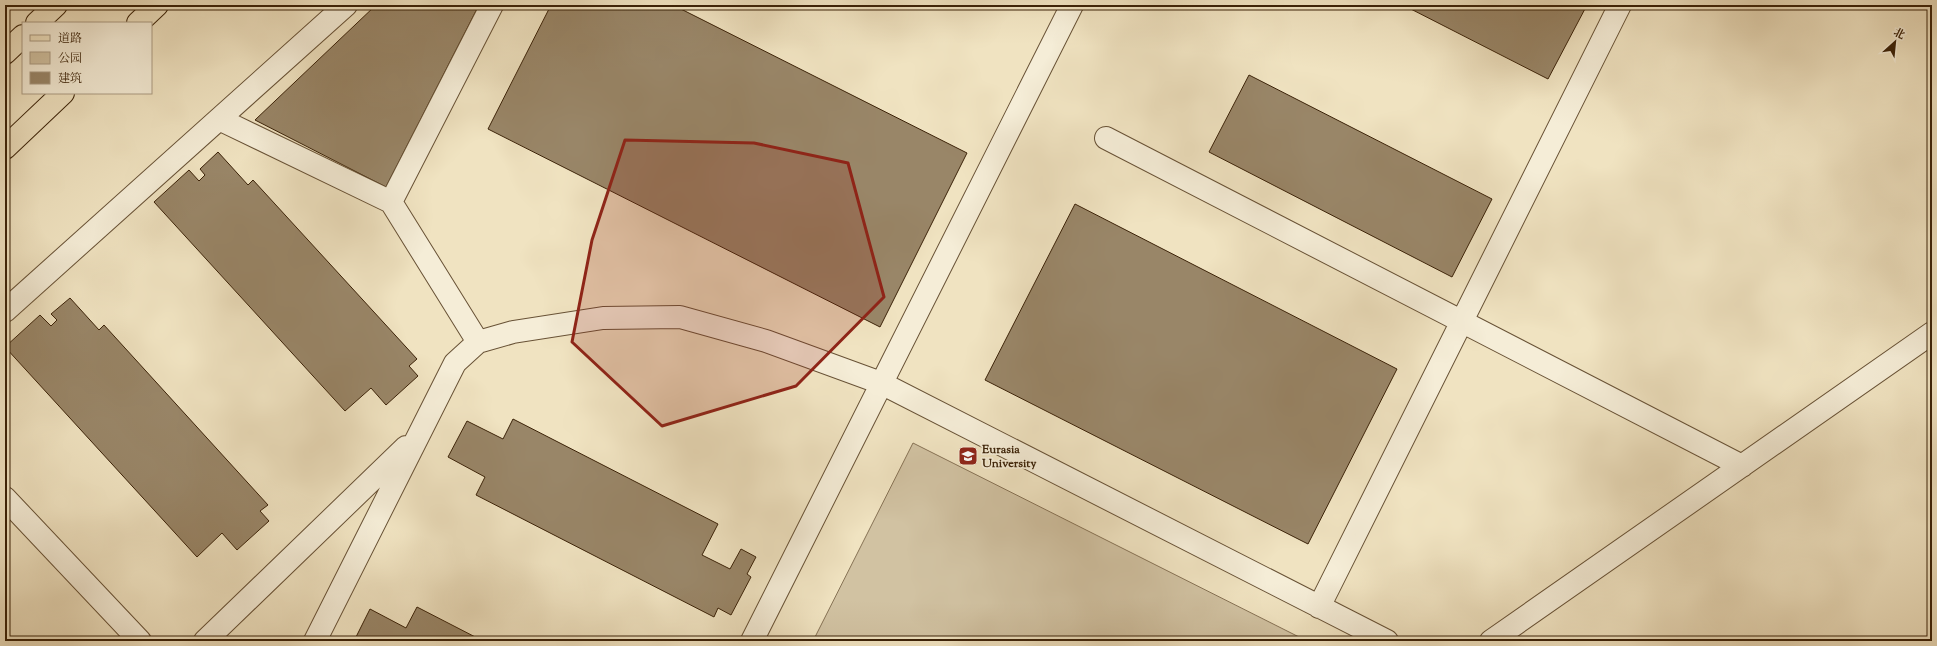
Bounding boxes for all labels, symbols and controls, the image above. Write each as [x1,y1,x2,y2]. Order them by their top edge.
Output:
legend [22,22,152,94]
north arrow [1875,22,1915,62]
text: 北 [1891,24,1908,44]
text: 道路 [58,30,82,48]
text: 公园 [58,50,82,68]
text: 建筑 [58,70,82,88]
place label: Eurasia University [981,441,1036,473]
school or university icon: Eurasia University [957,445,979,467]

